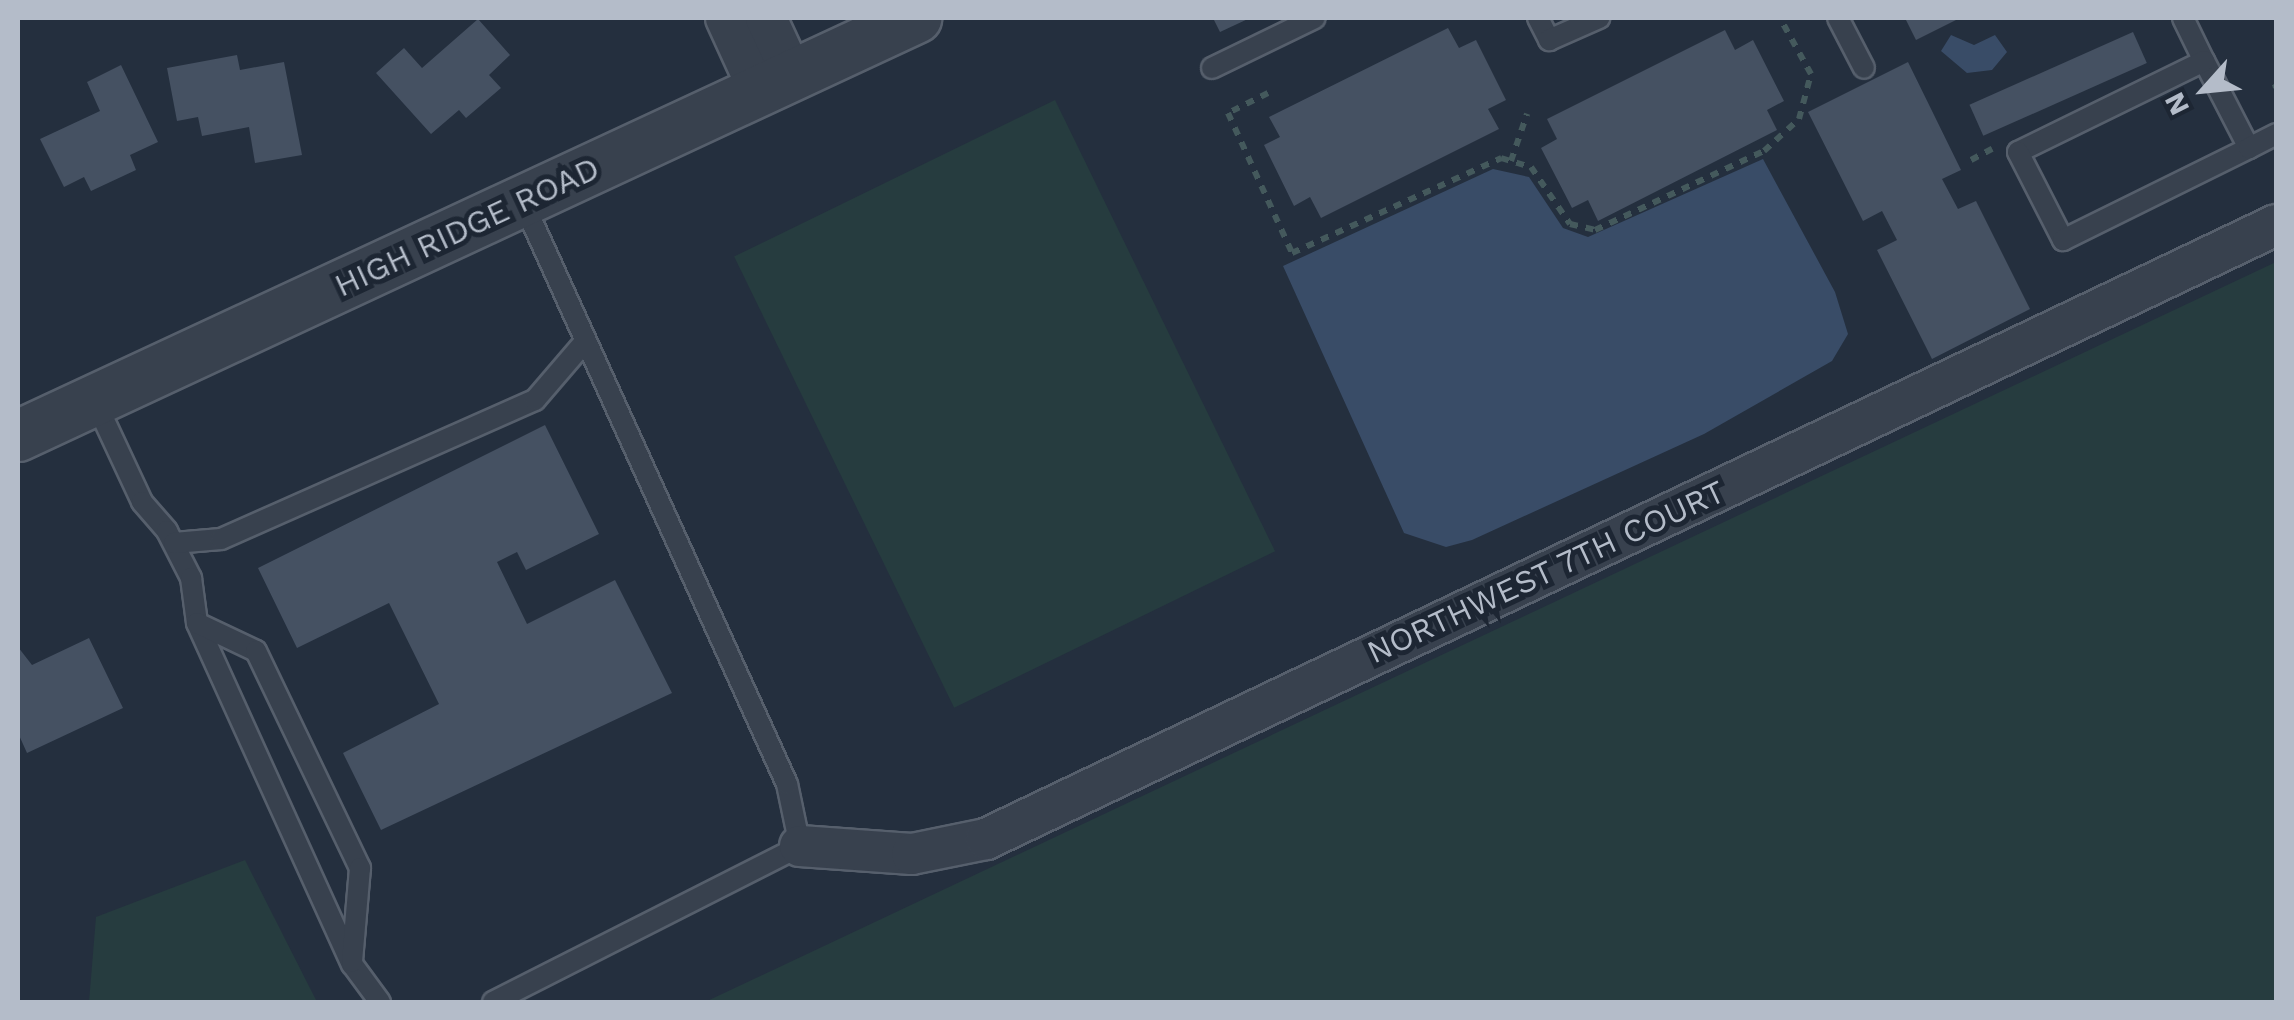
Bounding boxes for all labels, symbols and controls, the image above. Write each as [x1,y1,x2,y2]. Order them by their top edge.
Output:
north arrow [2154,40,2254,140]
text: N [2157,87,2196,121]
street label: HIGH RIDGE ROAD [329,149,605,305]
street label: NORTHWEST 7TH COURT [1360,472,1732,672]

